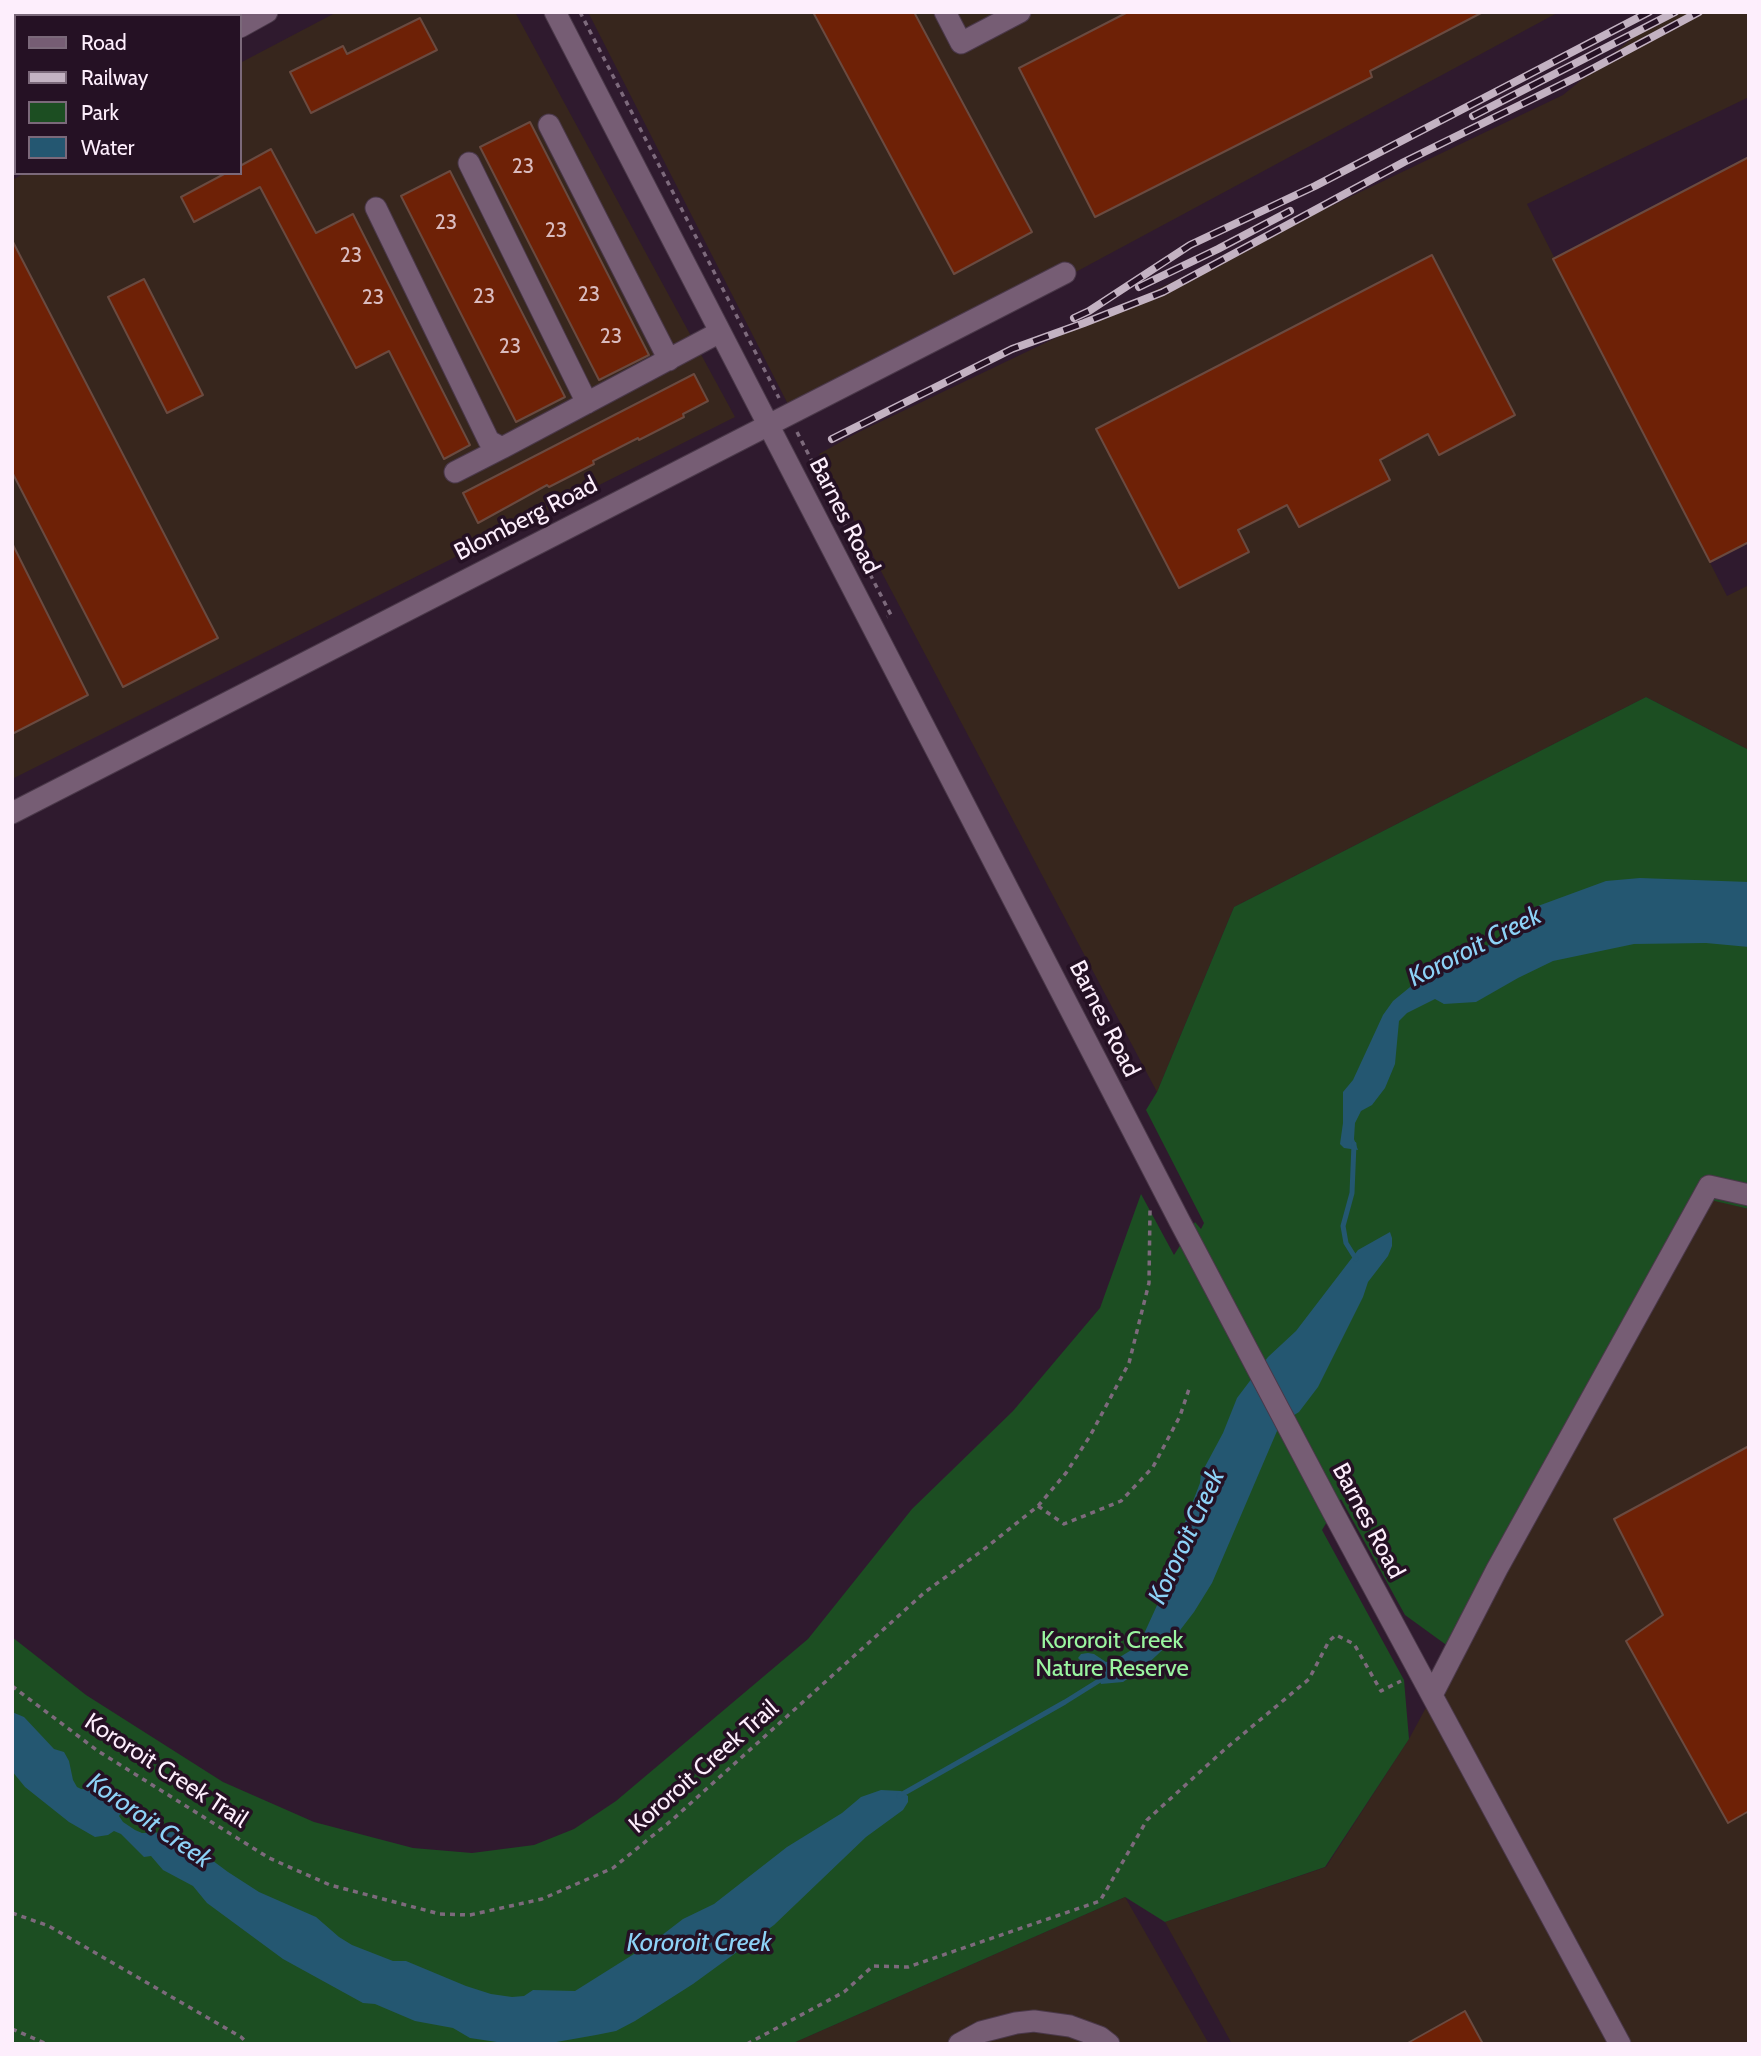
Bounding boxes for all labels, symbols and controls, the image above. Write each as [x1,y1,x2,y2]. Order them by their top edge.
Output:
legend [14,14,242,175]
text: Road [81,30,127,55]
text: Railway [81,65,148,90]
text: Park [81,100,119,125]
text: Water [81,135,134,160]
house number: 23 [512,154,534,180]
house number: 23 [435,210,457,236]
house number: 23 [545,218,567,244]
house number: 23 [340,243,362,269]
house number: 23 [578,282,600,308]
house number: 23 [473,284,495,310]
house number: 23 [362,285,384,311]
house number: 23 [600,324,622,350]
house number: 23 [499,334,521,360]
street label: Barnes Road [802,453,886,579]
street label: Blomberg Road [450,471,602,567]
water label: Kororoit Creek [1403,900,1547,994]
street label: Barnes Road [1062,956,1146,1082]
street label: Barnes Road [1326,1458,1410,1584]
water label: Kororoit Creek [1142,1465,1232,1609]
park label: Kororoit Creek Nature Reserve [1035,1627,1189,1683]
street label: Kororoit Creek Trail [623,1694,785,1840]
street label: Kororoit Creek Trail [79,1708,253,1834]
water label: Kororoit Creek [81,1767,217,1875]
water label: Kororoit Creek [626,1927,772,1959]

